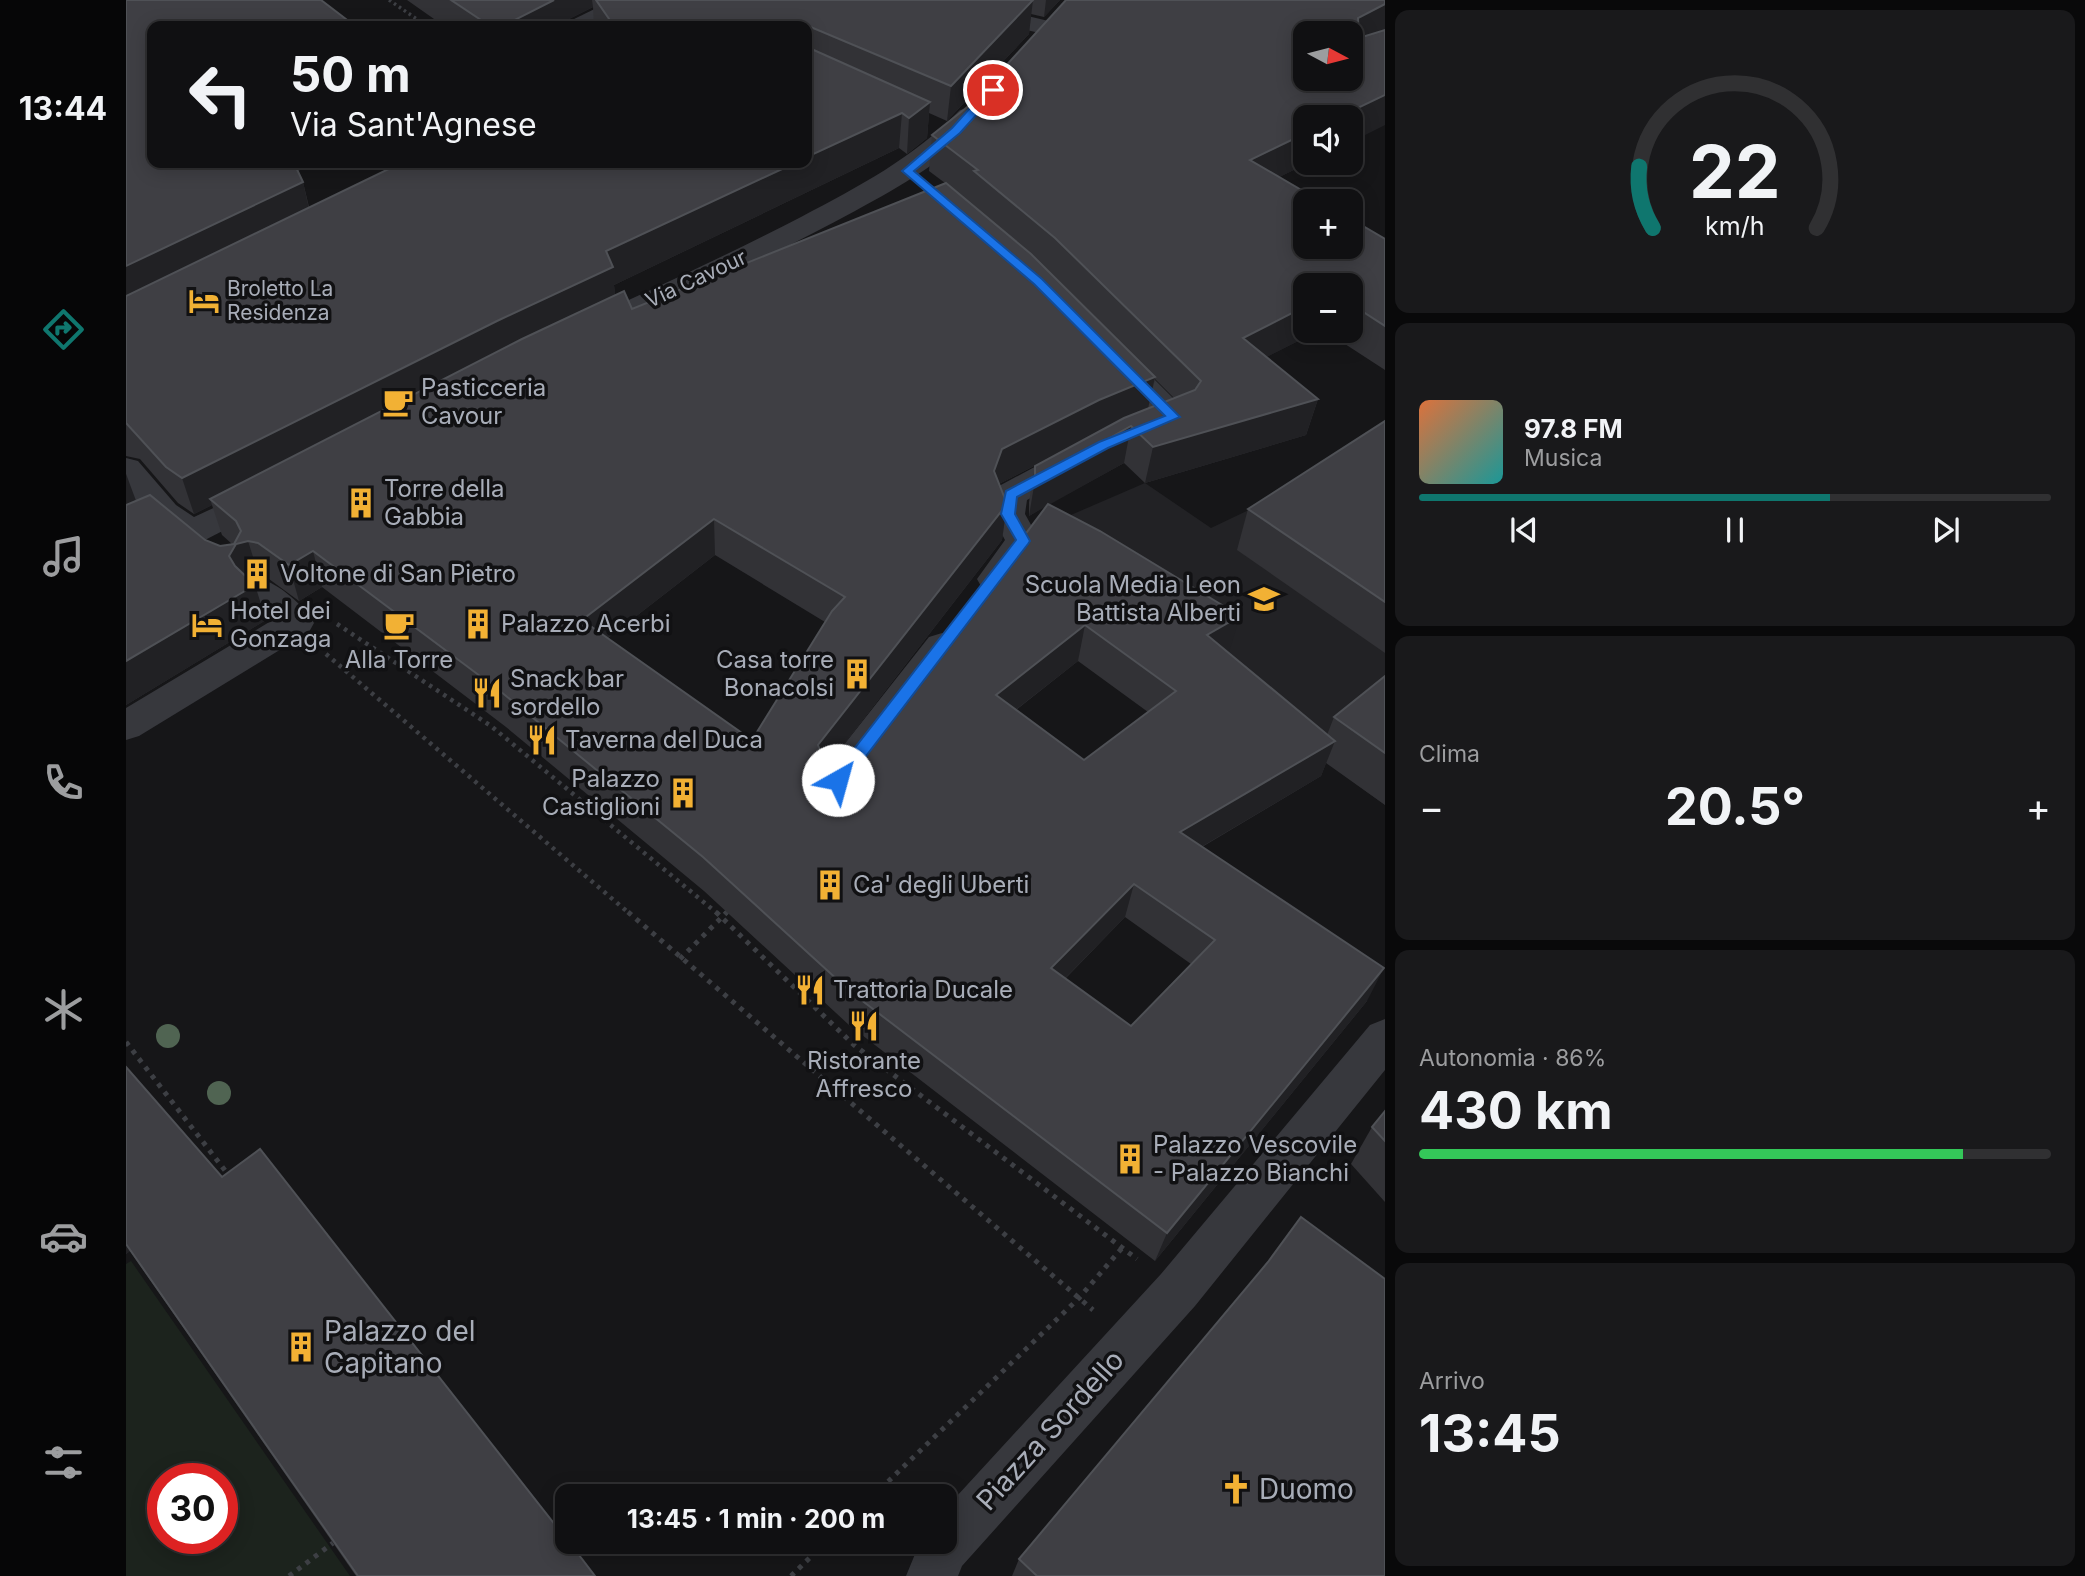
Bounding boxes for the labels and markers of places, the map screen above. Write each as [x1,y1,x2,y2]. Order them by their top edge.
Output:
pin [963,60,1023,120]
place label: Broletto La Residenza [227,276,333,325]
hotel icon: Broletto La Residenza [187,284,221,318]
place label: Pasticceria Cavour [421,373,546,430]
cafe icon: Pasticceria Cavour [381,385,415,419]
place label: Torre della Gabbia [384,474,505,531]
building icon: Torre della Gabbia [344,486,378,520]
building icon: Voltone di San Pietro [240,557,274,591]
place label: Voltone di San Pietro [280,559,516,588]
place label: Scuola Media Leon Battista Alberti [1025,570,1241,627]
school or university icon: Scuola Media Leon Battista Alberti [1247,582,1281,616]
place label: Hotel dei Gonzaga [230,596,331,653]
building icon: Palazzo Acerbi [461,607,495,641]
hotel icon: Hotel dei Gonzaga [190,608,224,642]
cafe icon: Alla Torre [382,608,416,642]
place label: Palazzo Acerbi [501,609,671,638]
place label: Alla Torre [345,645,453,674]
place label: Casa torre Bonacolsi [716,645,834,702]
building icon: Casa torre Bonacolsi [840,657,874,691]
place label: Snack bar sordello [510,664,624,721]
restaurant icon: Snack bar sordello [470,676,504,710]
restaurant icon: Taverna del Duca [525,723,559,757]
place label: Taverna del Duca [565,725,763,754]
place label: Palazzo Castiglioni [542,764,660,821]
building icon: Palazzo Castiglioni [666,776,700,810]
building icon: Ca' degli Uberti [813,868,847,902]
place label: Ca' degli Uberti [853,870,1029,899]
restaurant icon: Trattoria Ducale [793,973,827,1007]
place label: Trattoria Ducale [833,975,1013,1004]
restaurant icon: Ristorante Affresco [847,1009,881,1043]
place label: Ristorante Affresco [807,1046,921,1103]
place label: Palazzo Vescovile - Palazzo Bianchi [1153,1130,1357,1187]
building icon: Palazzo Vescovile - Palazzo Bianchi [1113,1142,1147,1176]
place label: Palazzo del Capitano [324,1314,476,1380]
building icon: Palazzo del Capitano [284,1330,318,1364]
church icon: Duomo [1219,1472,1253,1506]
place label: Duomo [1259,1472,1354,1506]

